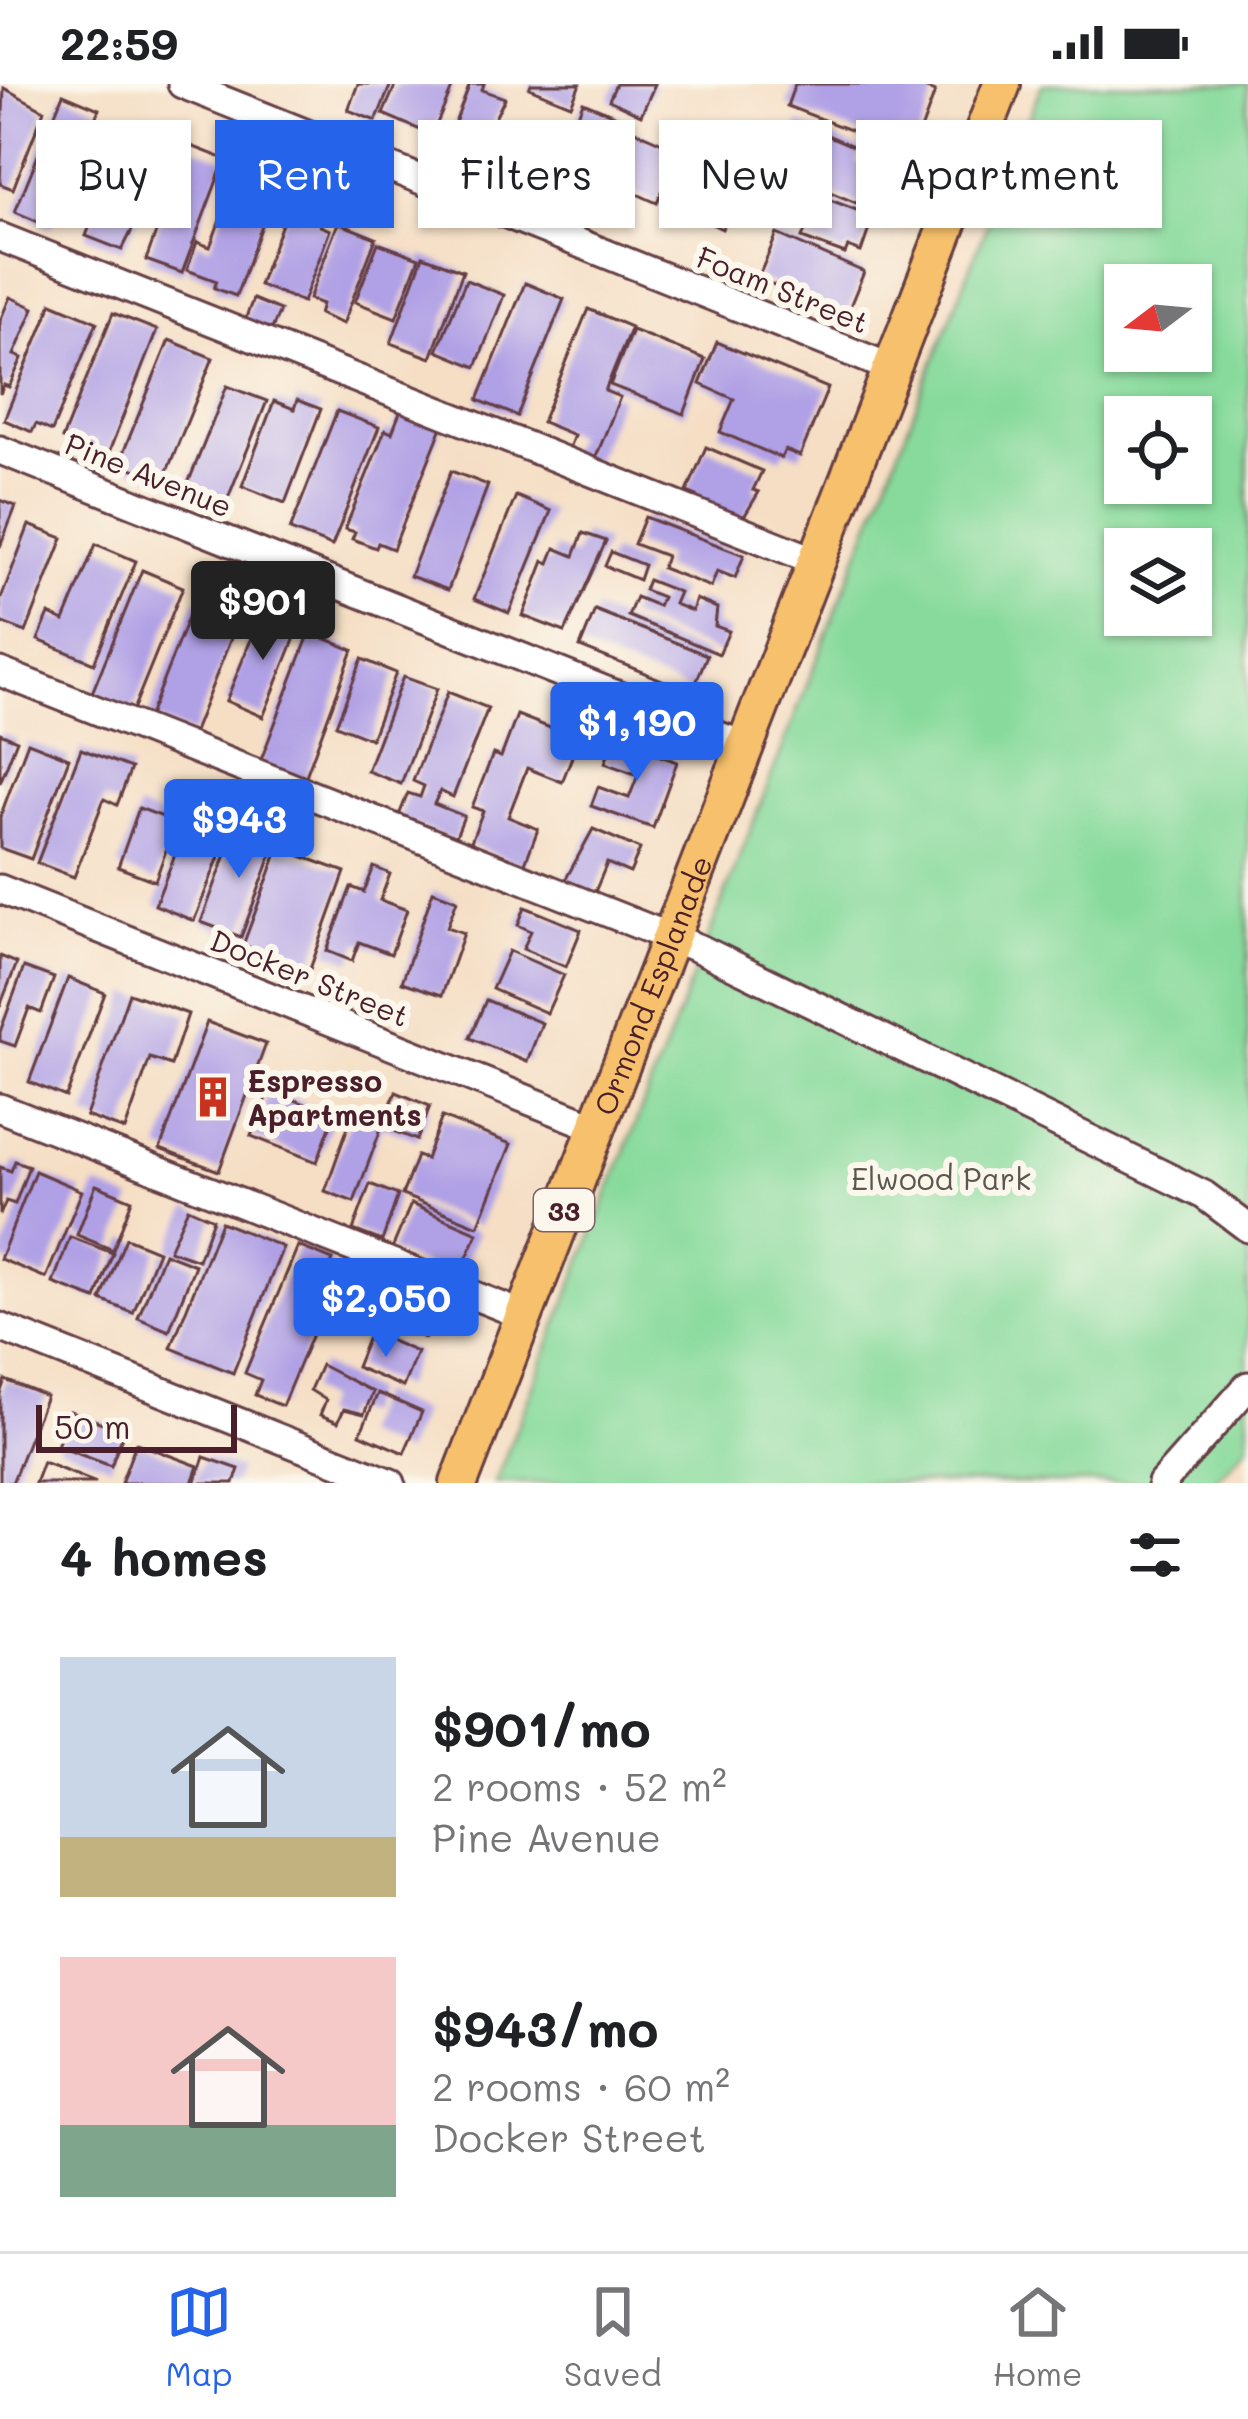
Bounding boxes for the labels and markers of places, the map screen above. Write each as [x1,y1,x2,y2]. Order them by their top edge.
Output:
pin: $901 [192,561,334,663]
pin: $1,190 [539,682,735,784]
pin: $943 [168,779,310,881]
place label: Espresso Apartments [247,1060,422,1134]
building icon: Espresso Apartments [190,1074,236,1120]
pin: $2,050 [288,1258,484,1360]

